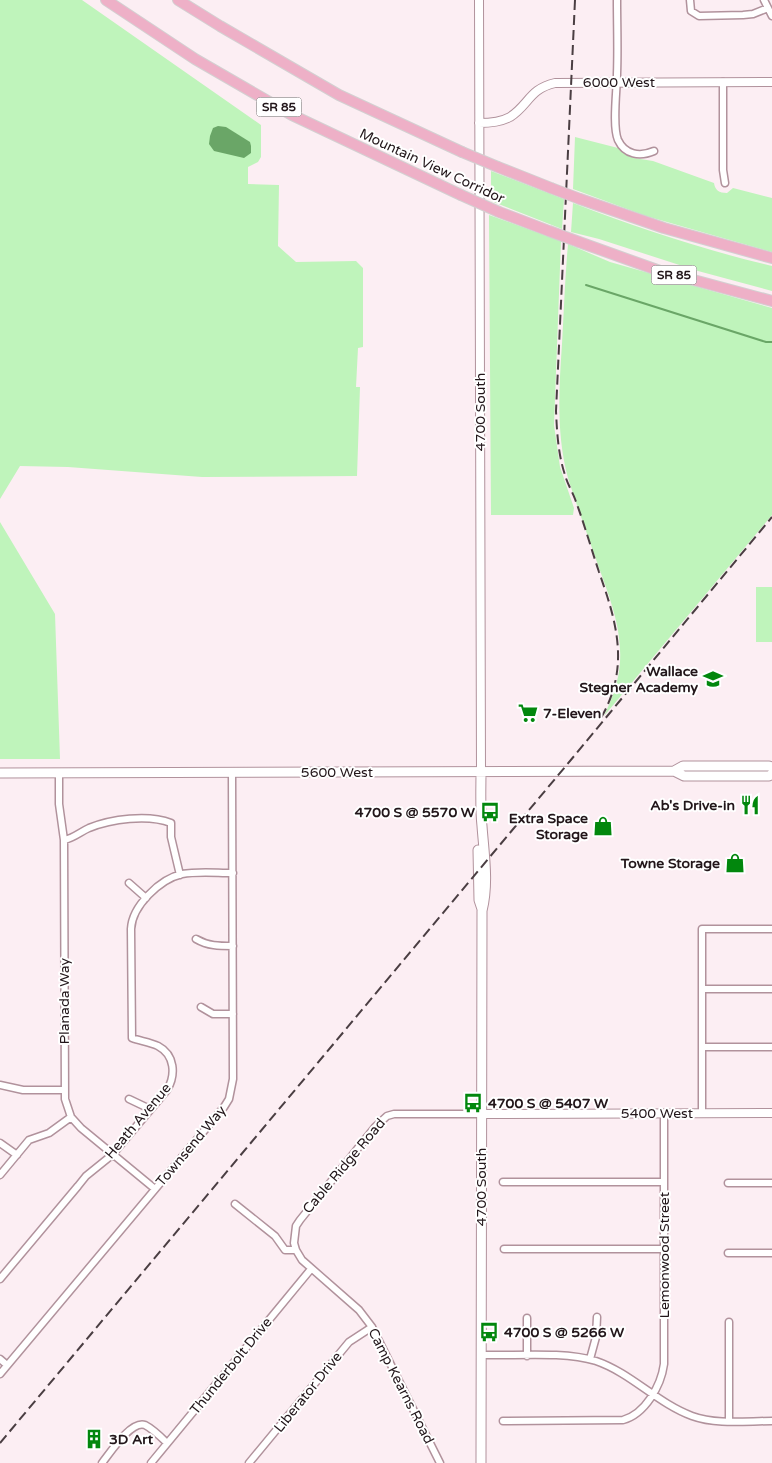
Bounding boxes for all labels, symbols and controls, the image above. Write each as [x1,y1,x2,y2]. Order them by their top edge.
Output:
street label: 6000 West [583,74,656,91]
road number: SR 85 [256,98,302,116]
street label: Mountain View Corridor [357,125,508,207]
road number: SR 85 [652,266,696,284]
street label: 4700 South [472,373,489,451]
place label: Wallace Stegner Academy [580,663,698,696]
school or university icon: Wallace Stegner Academy [702,668,724,690]
supermarket icon: 7-Eleven [517,702,539,724]
place label: 7-Eleven [543,705,601,722]
street label: 5600 West [301,764,374,781]
restaurant icon: Ab's Drive-in [739,794,761,816]
place label: Ab's Drive-in [650,797,735,814]
bus stop icon: 4700 S @ 5570 W [479,801,501,823]
place label: 4700 S @ 5570 W [355,804,476,821]
place label: Extra Space Storage [509,810,588,843]
shop icon: Extra Space Storage [592,815,614,837]
shop icon: Towne Storage [724,852,746,874]
place label: Towne Storage [620,855,720,872]
street label: Planada Way [56,957,73,1044]
street label: Heath Avenue [101,1080,175,1162]
bus stop icon: 4700 S @ 5407 W [462,1092,484,1114]
place label: 4700 S @ 5407 W [488,1095,609,1112]
street label: Townsend Way [152,1102,230,1190]
street label: 5400 West [621,1105,694,1122]
street label: Cable Ridge Road [299,1115,389,1217]
street label: 4700 South [473,1148,490,1226]
street label: Lemonwood Street [656,1191,673,1318]
street label: Thunderbolt Drive [187,1314,276,1418]
bus stop icon: 4700 S @ 5266 W [478,1321,500,1343]
place label: 4700 S @ 5266 W [504,1324,625,1341]
street label: Camp Kearns Road [364,1325,438,1447]
street label: Liberator Drive [270,1348,346,1436]
building icon: 3D Art [83,1428,105,1450]
place label: 3D Art [109,1431,154,1448]

